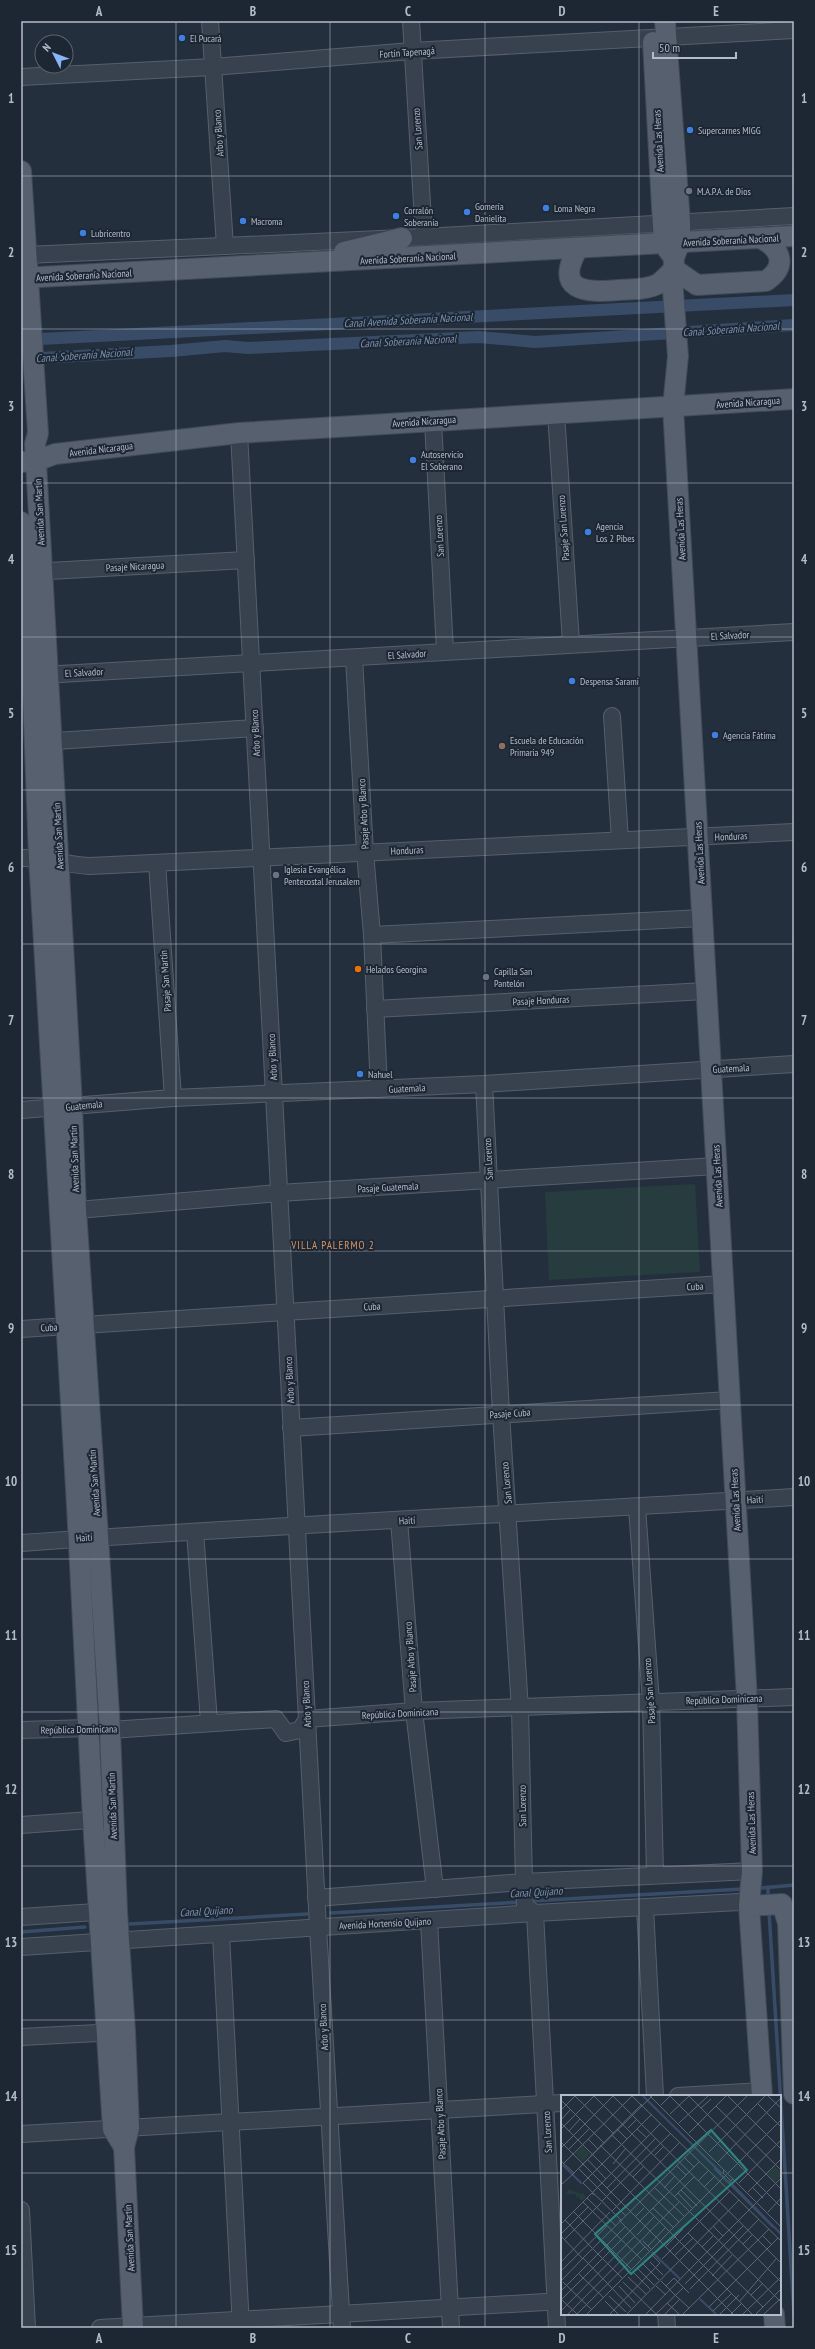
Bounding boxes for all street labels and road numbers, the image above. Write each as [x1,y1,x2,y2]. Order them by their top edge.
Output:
street label: Fortín Tapenagá [379,44,435,61]
street label: San Lorenzo [410,108,425,150]
street label: Arbo y Blanco [210,109,227,157]
street label: Avenida Las Heras [650,109,667,173]
street label: Avenida Soberanía Nacional [683,231,780,250]
street label: Avenida Soberanía Nacional [360,249,457,268]
street label: Avenida Soberanía Nacional [36,266,133,285]
street label: Avenida Nicaragua [716,394,780,411]
street label: Avenida Nicaragua [392,413,456,430]
street label: Avenida Nicaragua [69,439,134,460]
street label: Avenida San Martín [31,478,48,546]
street label: Pasaje San Lorenzo [555,495,572,561]
street label: Avenida Las Heras [672,497,689,561]
street label: San Lorenzo [432,515,447,557]
street label: Pasaje Nicaragua [105,558,165,575]
street label: El Salvador [710,628,750,643]
street label: El Salvador [387,647,427,662]
street label: El Salvador [64,665,104,680]
street label: Arbo y Blanco [248,709,263,757]
street label: Pasaje Arbo y Blanco [355,778,372,850]
street label: Avenida San Martín [50,802,67,870]
street label: Avenida Las Heras [691,821,708,885]
street label: Honduras [714,829,748,844]
street label: Honduras [390,843,424,858]
street label: Pasaje San Martín [157,950,174,1012]
street label: Pasaje Honduras [512,992,570,1008]
street label: Arbo y Blanco [265,1033,280,1081]
street label: Guatemala [712,1061,750,1076]
street label: Guatemala [388,1081,426,1096]
street label: Guatemala [65,1097,103,1114]
street label: Avenida San Martín [67,1125,82,1193]
street label: San Lorenzo [481,1138,496,1180]
street label: Avenida Las Heras [709,1144,726,1208]
street label: Pasaje Guatemala [357,1179,419,1196]
street label: Cuba [686,1280,704,1293]
street label: Cuba [363,1299,381,1314]
street label: Cuba [40,1320,58,1335]
street label: Arbo y Blanco [282,1356,297,1404]
street label: Pasaje Cuba [489,1406,531,1421]
street label: Avenida San Martín [86,1449,103,1517]
street label: San Lorenzo [498,1462,515,1504]
street label: Avenida Las Heras [727,1468,744,1532]
street label: Haití [746,1493,764,1506]
street label: Haití [398,1514,416,1527]
street label: Haití [75,1530,94,1545]
street label: Pasaje Arbo y Blanco [402,1621,419,1693]
street label: Pasaje San Lorenzo [641,1658,658,1724]
street label: Arbo y Blanco [299,1680,314,1728]
street label: República Dominicana [686,1692,762,1707]
street label: República Dominicana [361,1705,439,1722]
street label: República Dominicana [41,1722,117,1737]
street label: Avenida San Martín [105,1772,120,1840]
street label: San Lorenzo [516,1785,529,1827]
street label: Avenida Las Heras [744,1791,759,1854]
street label: Avenida Hortensio Quijano [339,1915,431,1932]
street label: Arbo y Blanco [316,2003,331,2051]
street label: Pasaje Arbo y Blanco [432,2088,449,2160]
street label: San Lorenzo [540,2111,555,2153]
street label: Avenida San Martín [121,2204,138,2272]

